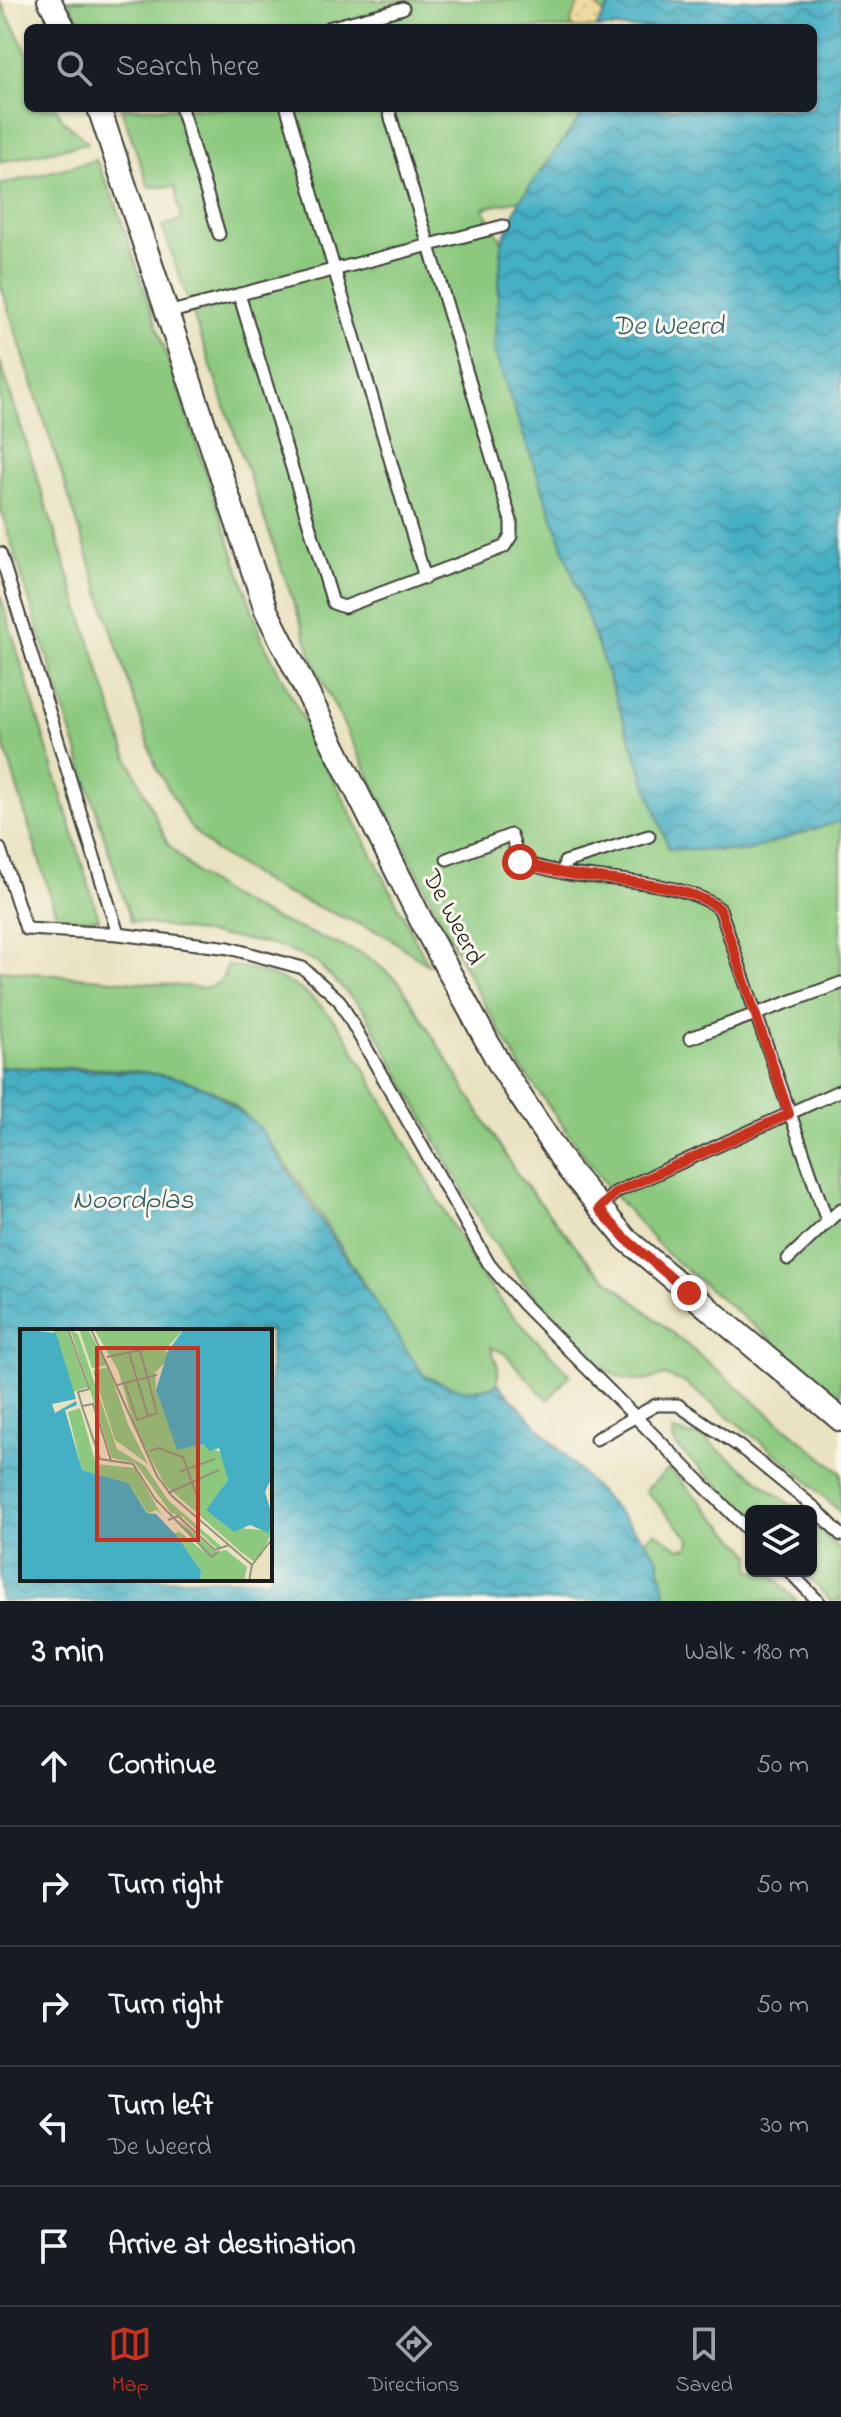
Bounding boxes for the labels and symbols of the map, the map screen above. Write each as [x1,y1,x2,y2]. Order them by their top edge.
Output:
water label: De Weerd [612,307,725,348]
route start [502,844,538,880]
street label: De Weerd [410,863,493,973]
water label: Noordplas [73,1181,194,1222]
route end [671,1275,707,1311]
inset map [20,1329,272,1581]

